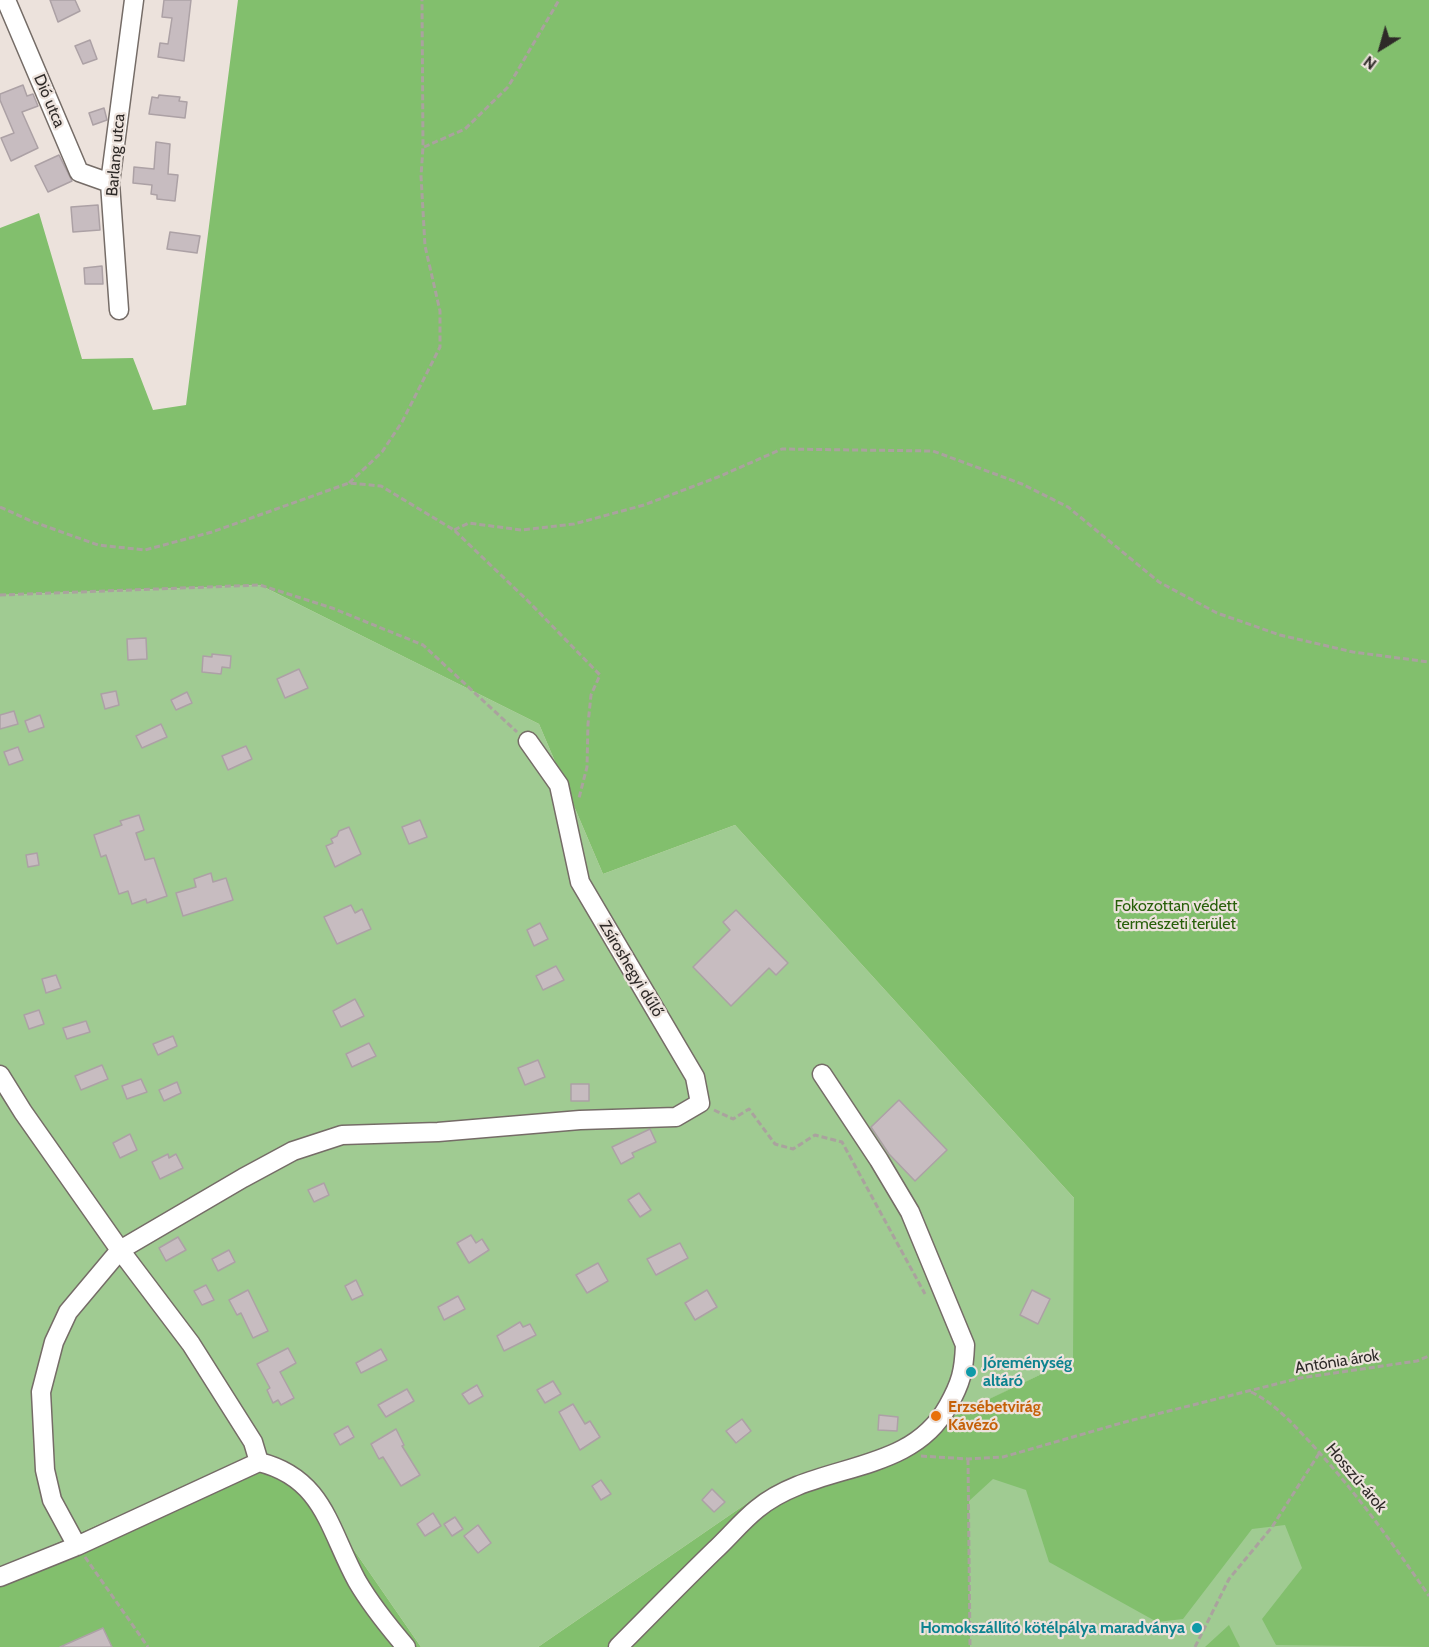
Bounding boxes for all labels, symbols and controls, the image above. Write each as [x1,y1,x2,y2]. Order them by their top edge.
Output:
north arrow [1351,18,1411,78]
text: N [1360,52,1380,74]
street label: Dió utca [29,71,69,131]
street label: Barlang utca [103,113,129,197]
park label: Fokozottan védett természeti terület [1115,896,1237,934]
street label: Zsíroshegyi dűlő [595,917,667,1021]
street label: Antónia árok [1294,1346,1380,1378]
place label: Jóreménység altáró [983,1353,1072,1391]
marker: Jóreménység altáró [964,1365,978,1379]
place label: Erzsébetvirág Kávézó [948,1397,1041,1435]
marker: Erzsébetvirág Kávézó [929,1409,943,1423]
street label: Hosszú-árok [1322,1440,1390,1516]
place label: Homokszállító kötélpálya maradványa [920,1618,1185,1638]
marker: Homokszállító kötélpálya maradványa [1190,1621,1204,1635]

